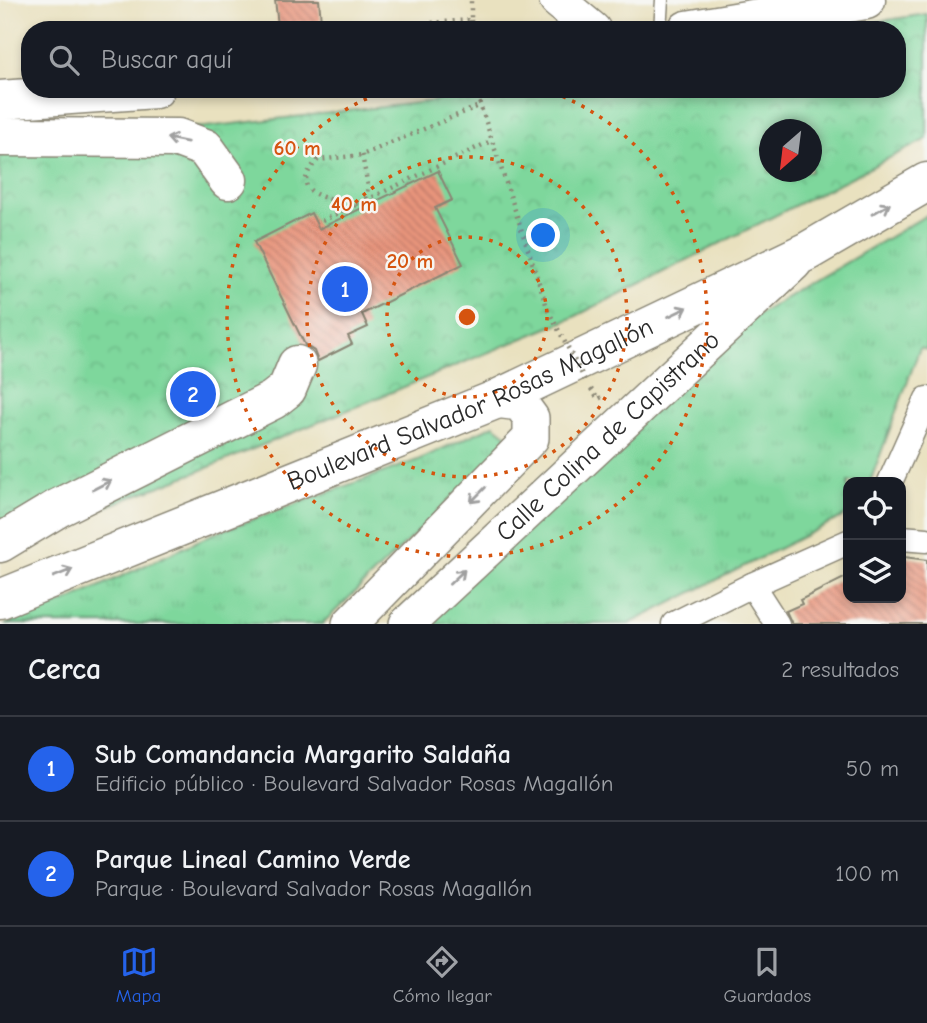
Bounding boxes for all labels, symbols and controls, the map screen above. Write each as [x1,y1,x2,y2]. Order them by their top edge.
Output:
search box [21,21,906,98]
icon: search [45,41,83,79]
text: Buscar aquí [101,45,232,75]
north arrow [759,119,822,182]
one-way arrow [167,133,189,146]
text: 60 m [273,136,321,160]
text: 40 m [331,192,377,216]
one-way arrow [870,202,891,215]
your location [526,218,560,252]
text: 20 m [387,249,433,273]
pin: 1 [322,263,368,315]
centre of rings [455,305,479,329]
one-way arrow [667,305,689,318]
street label: Boulevard Salvador Rosas Magallón [283,312,658,497]
street label: Calle Colina de Capistrano [490,325,726,548]
pin: 2 [170,368,216,420]
map controls [843,477,906,603]
button: locate [843,477,906,540]
one-way arrow [91,478,112,492]
one-way arrow [470,486,487,503]
button: layers [843,540,906,603]
one-way arrow [52,566,74,579]
one-way arrow [448,569,465,586]
text: Cerca [28,652,101,687]
text: 2 resultados [781,656,899,683]
text: Sub Comandancia Margarito Saldaña [95,740,511,770]
text: 1 [46,755,56,782]
text: 50 m [846,755,899,782]
text: Edificio público · Boulevard Salvador Rosas Magallón [95,770,613,797]
text: Parque Lineal Camino Verde [95,845,411,875]
text: 2 [45,860,57,887]
text: 100 m [835,860,899,887]
text: Parque · Boulevard Salvador Rosas Magallón [95,875,532,902]
tab: Mapa [116,943,161,1007]
tab: Cómo llegar [393,943,492,1007]
tab: Guardados [723,943,811,1007]

